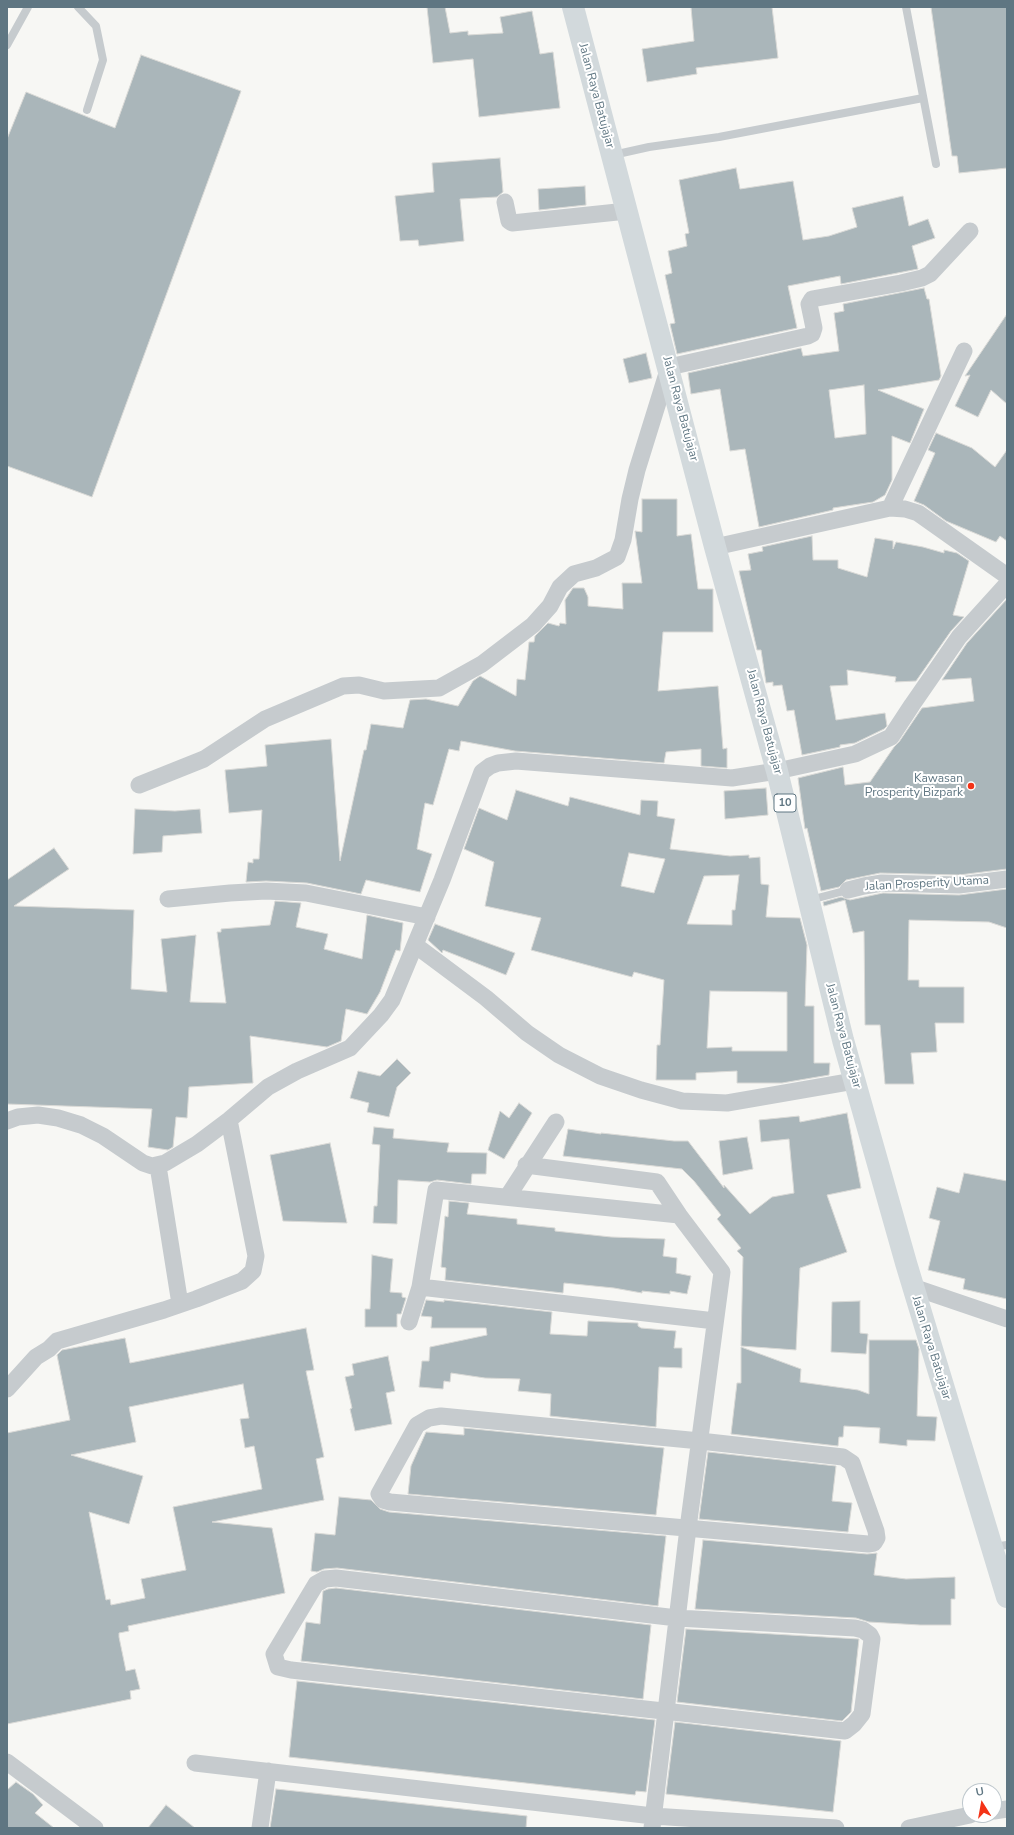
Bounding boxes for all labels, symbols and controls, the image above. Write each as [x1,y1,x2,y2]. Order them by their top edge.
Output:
street label: Jalan Raya Batujajar [575,42,617,150]
street label: Jalan Raya Batujajar [659,355,701,463]
street label: Jalan Raya Batujajar [743,668,785,776]
place label: Kawasan Prosperity Bizpark [865,772,963,800]
marker: Kawasan Prosperity Bizpark [966,781,976,791]
road number: 10 [774,794,796,812]
street label: Jalan Prosperity Utama [865,874,989,894]
street label: Jalan Raya Batujajar [822,982,864,1090]
street label: Jalan Raya Batujajar [908,1294,954,1402]
north arrow [962,1783,1002,1823]
text: U [974,1784,985,1800]

